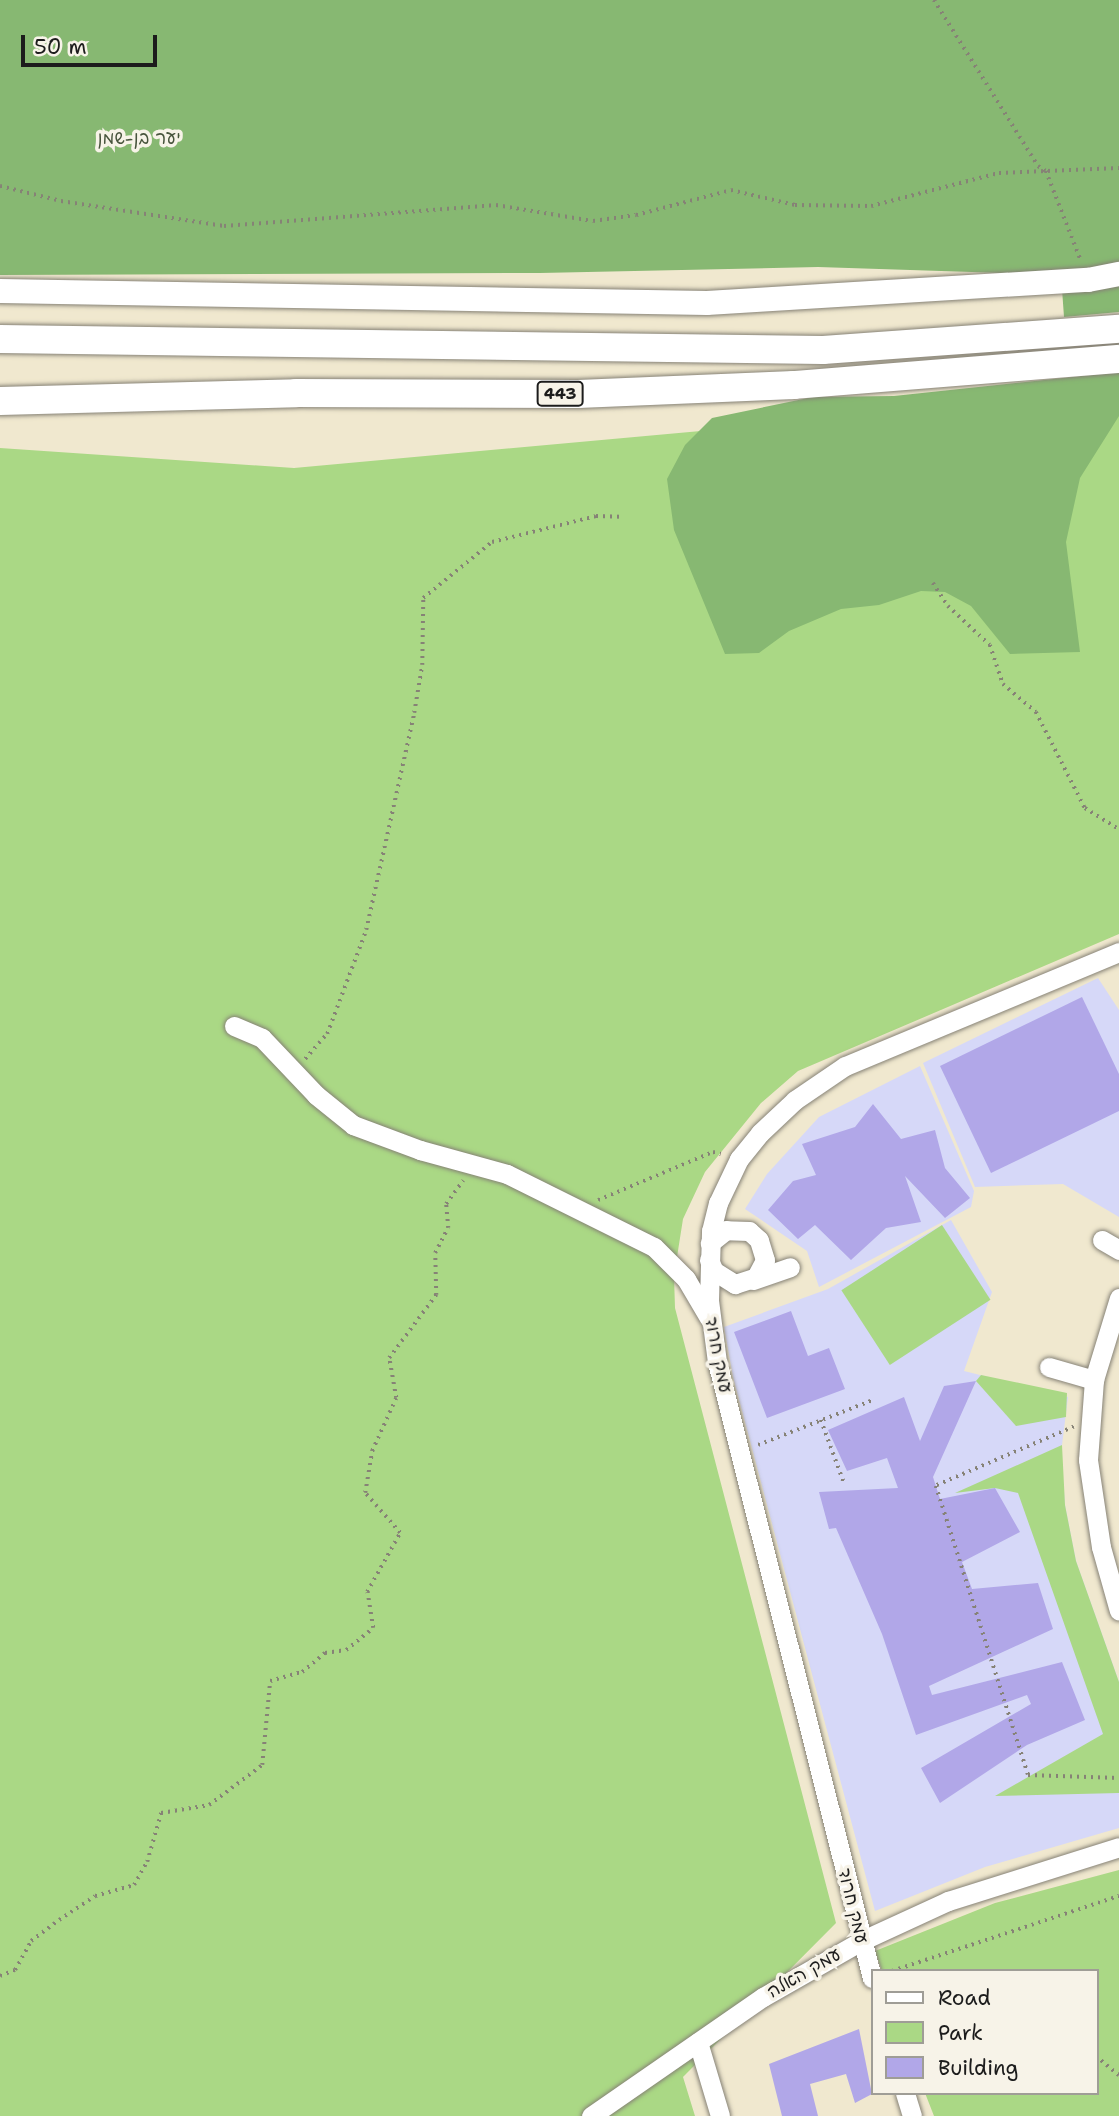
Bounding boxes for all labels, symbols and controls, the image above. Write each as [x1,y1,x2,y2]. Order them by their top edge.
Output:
scale bar [24,21,161,65]
text: 50 m [34,33,87,61]
park label: יער בן-שמן [97,127,181,149]
road number: 443 [536,382,584,406]
street label: עמק חרוד [700,1315,736,1395]
street label: עמק חרוד [833,1866,873,1946]
street label: עמק האלה [763,1943,845,2003]
legend [870,1969,1098,2095]
text: Road [938,1984,991,2012]
text: Park [938,2019,983,2047]
text: Building [938,2054,1018,2082]

